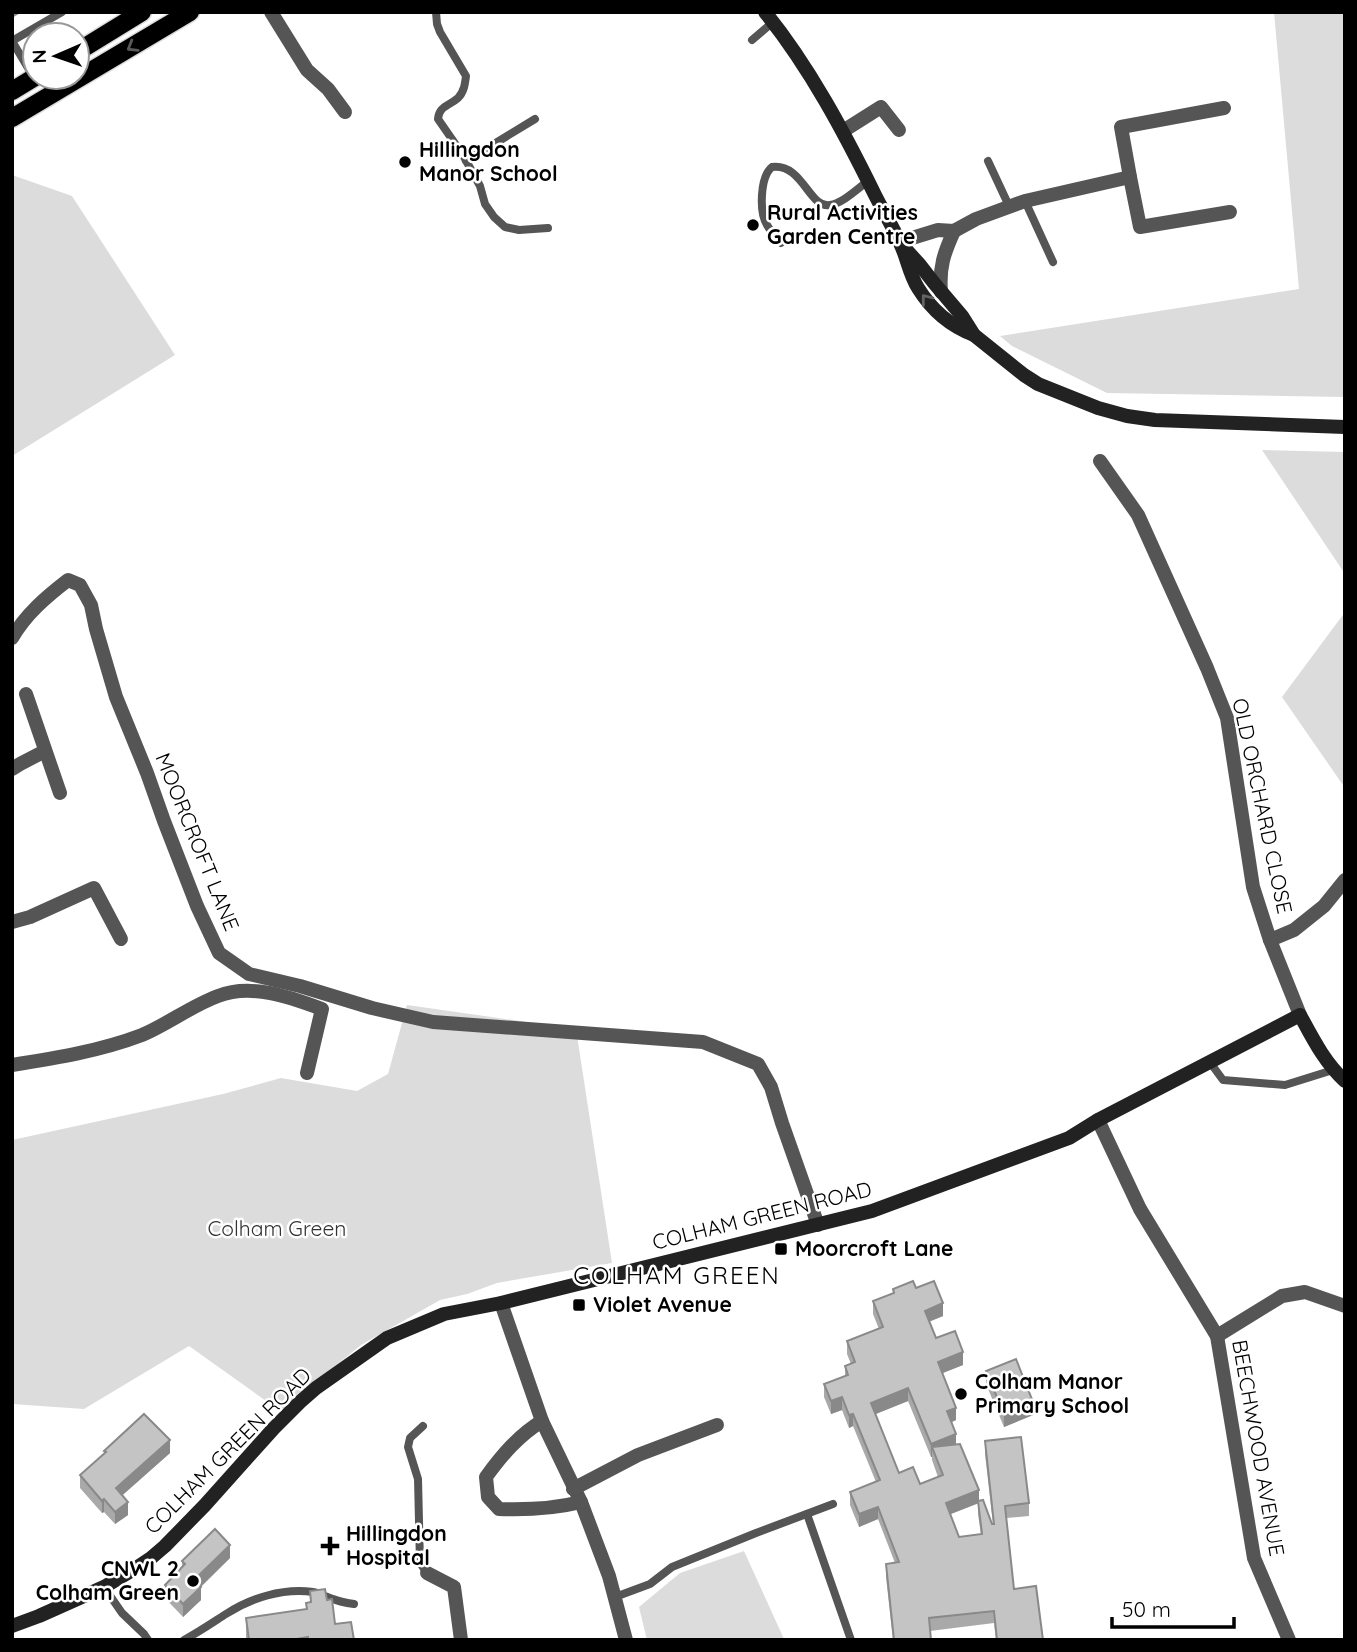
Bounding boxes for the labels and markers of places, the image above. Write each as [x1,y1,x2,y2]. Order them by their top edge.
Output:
place label: Hillingdon Manor School [419,136,558,186]
marker: Hillingdon Manor School [397,154,413,170]
place label: Rural Activities Garden Centre [767,199,918,249]
marker: Rural Activities Garden Centre [745,217,761,233]
place label: Moorcroft Lane [795,1235,953,1261]
marker: Moorcroft Lane [773,1241,789,1257]
place label: Violet Avenue [593,1291,732,1317]
marker: Violet Avenue [571,1297,587,1313]
place label: Colham Manor Primary School [975,1368,1129,1418]
marker: Colham Manor Primary School [953,1386,969,1402]
place label: Hillingdon Hospital [346,1520,447,1570]
marker: Hillingdon Hospital [320,1536,340,1556]
place label: CNWL 2 Colham Green [36,1555,179,1605]
marker: CNWL 2 Colham Green [185,1573,201,1589]

